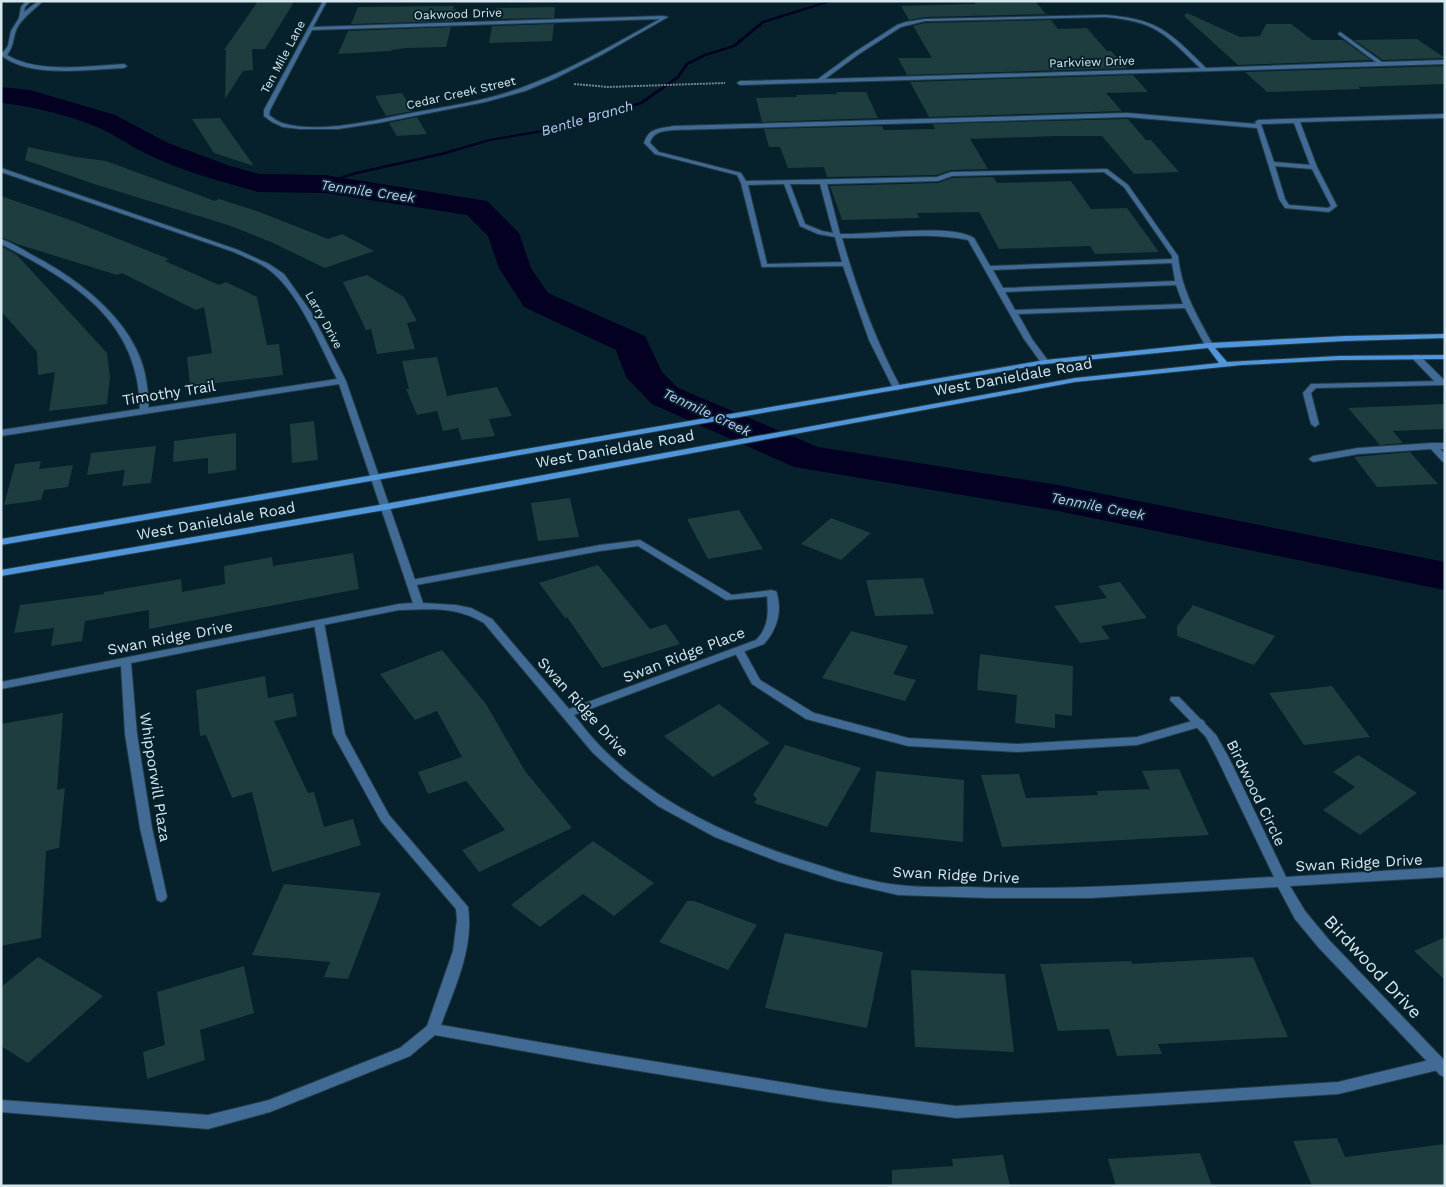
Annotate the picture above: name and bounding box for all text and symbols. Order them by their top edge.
street label: Oakwood Drive [414,5,502,23]
street label: Ten Mile Lane [258,18,308,96]
street label: Parkview Drive [1049,54,1135,70]
street label: Cedar Creek Street [405,74,517,112]
water label: Bentle Branch [539,97,635,139]
water label: Tenmile Creek [320,176,417,206]
street label: Larry Drive [302,289,346,351]
street label: West Danieldale Road [932,354,1094,400]
street label: Timothy Trail [121,377,217,409]
water label: Tenmile Creek [660,385,754,440]
street label: West Danieldale Road [534,426,696,472]
water label: Tenmile Creek [1050,489,1147,523]
street label: West Danieldale Road [135,498,297,544]
street label: Swan Ridge Drive [106,617,234,659]
street label: Swan Ridge Place [620,623,748,687]
street label: Swan Ridge Drive [534,654,632,760]
street label: Whipporwill Plaza [136,711,174,843]
street label: Birdwood Circle [1223,737,1289,849]
street label: Swan Ridge Drive [1295,851,1423,875]
street label: Swan Ridge Drive [892,863,1020,887]
street label: Birdwood Drive [1320,911,1427,1023]

